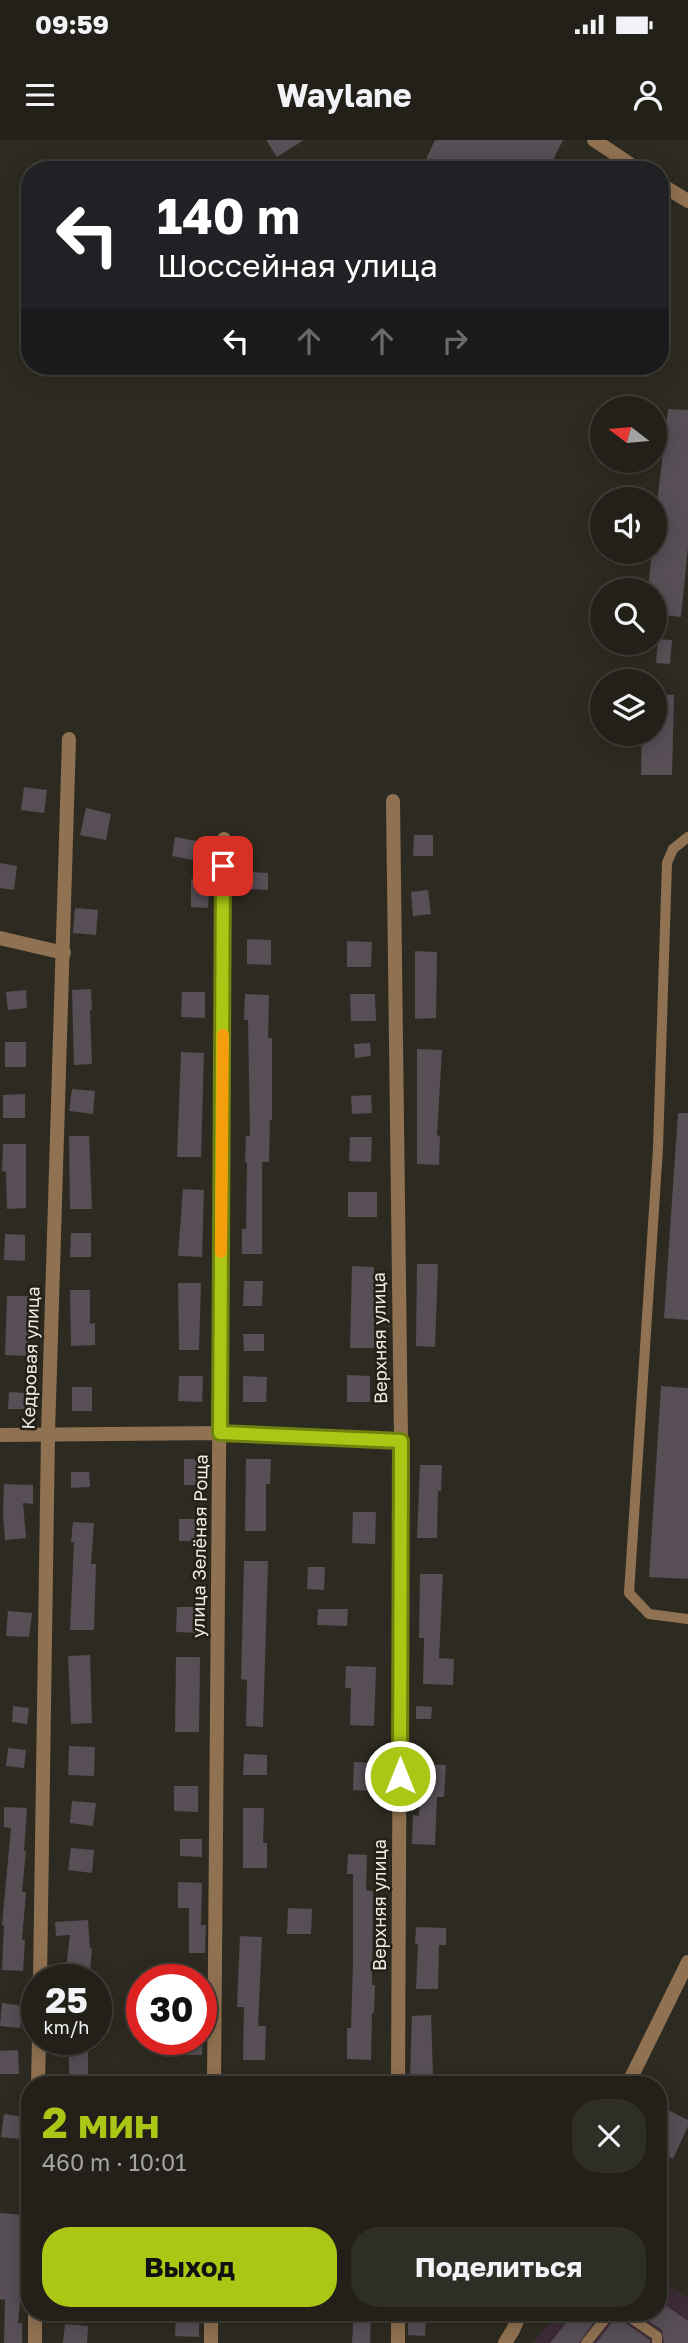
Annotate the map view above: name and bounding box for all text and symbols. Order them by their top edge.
text: 09:59 [35,9,109,40]
icon: menu [21,76,59,114]
text: Waylane [276,76,412,114]
icon: person [629,76,667,114]
text: 140 m [157,186,300,245]
icon: left [42,189,133,280]
text: Шоссейная улица [157,246,438,284]
icon: left [217,322,255,360]
icon: ahead [290,322,328,360]
icon: ahead [363,322,401,360]
icon: right [436,322,474,360]
north arrow [590,396,667,472]
map controls [590,396,667,746]
button: sound [590,487,667,564]
button: search [590,578,667,655]
button: layers [590,669,667,746]
pin [193,836,253,896]
icon: arrive [204,847,242,885]
street label: Верхняя улица [367,1272,391,1404]
street label: Кедровая улица [17,1286,43,1430]
street label: улица Зелёная Роща [186,1454,212,1638]
position arrow [363,1739,437,1813]
street label: Верхняя улица [368,1839,390,1971]
speed limit sign: 30 [126,1964,217,2055]
text: 25 [45,1979,88,2021]
text: km/h [44,2016,89,2038]
text: 2 мин [42,2097,160,2147]
button: close [572,2099,646,2173]
text: 460 m · 10:01 [42,2148,186,2176]
button: Выход [42,2227,337,2307]
button: Поделиться [351,2227,646,2307]

